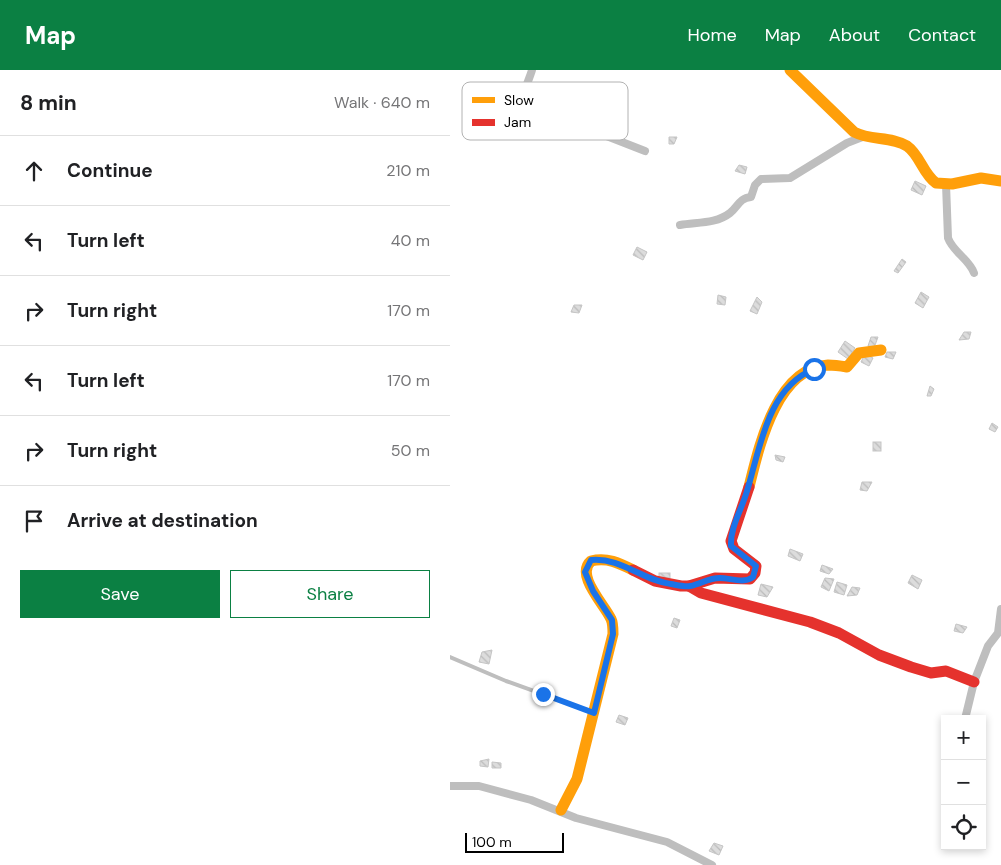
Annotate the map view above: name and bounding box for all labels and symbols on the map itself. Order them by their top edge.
legend [462,82,628,140]
text: Slow [504,91,534,109]
text: Jam [504,113,531,131]
route start [803,358,826,381]
route end [532,683,555,706]
scale bar [465,830,564,853]

